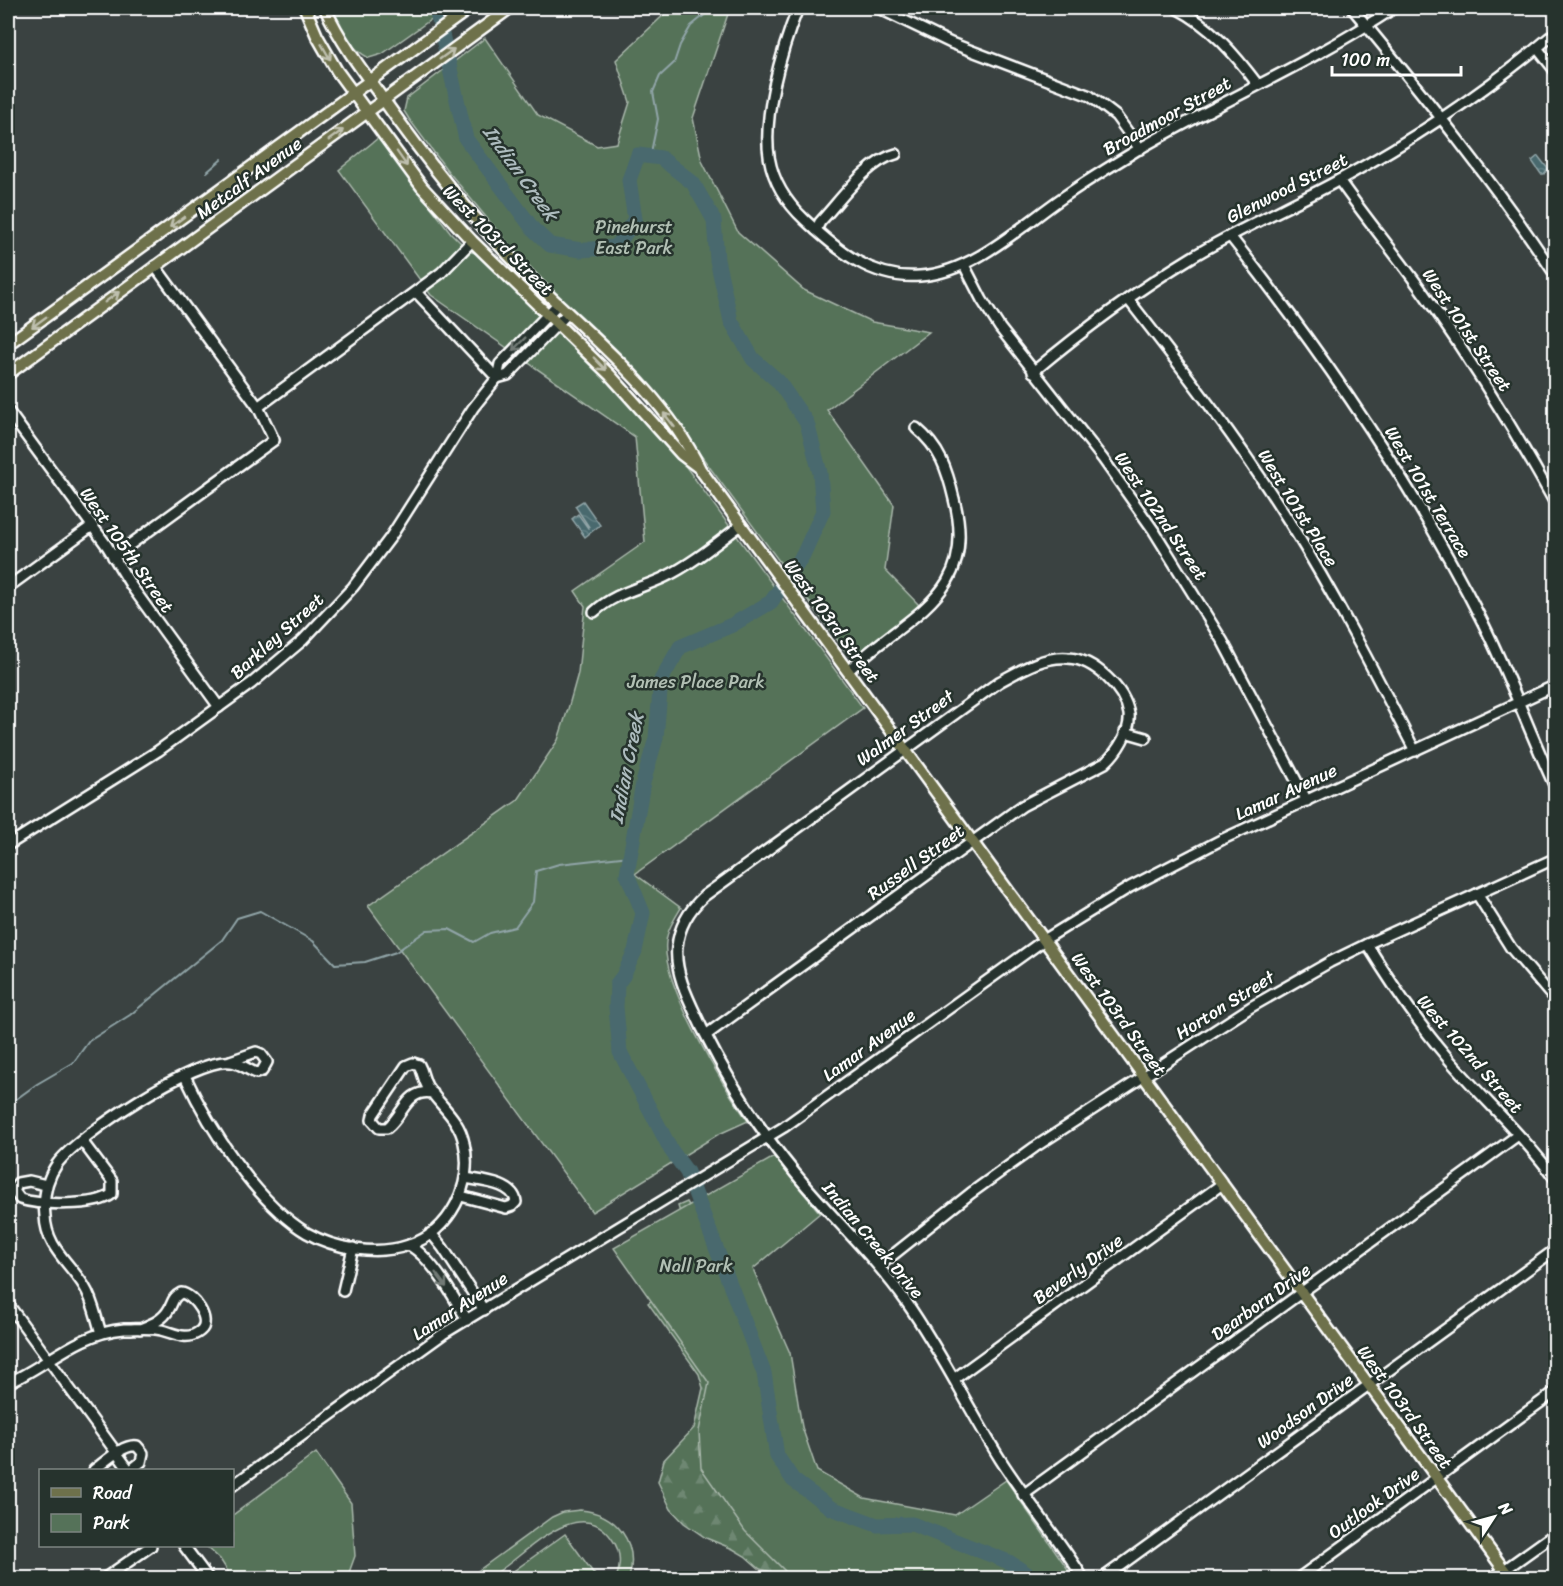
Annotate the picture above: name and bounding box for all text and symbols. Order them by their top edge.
scale bar [1332,39,1461,77]
one-way arrow [320,43,332,60]
text: 100 m [1341,44,1390,76]
one-way arrow [438,48,454,60]
street label: Broadmoor Street [1097,67,1237,165]
water label: Indian Creek [473,117,569,231]
street label: Metcalf Avenue [189,128,309,228]
one-way arrow [328,129,344,141]
street label: Glenwood Street [1221,144,1354,232]
one-way arrow [396,151,408,167]
street label: West 103rd Street [435,177,562,304]
park label: Pinehurst East Park [595,211,673,264]
one-way arrow [169,216,185,228]
street label: West 101st Street [1414,262,1520,399]
one-way arrow [104,291,120,304]
one-way arrow [32,315,48,328]
one-way arrow [512,337,527,352]
one-way arrow [592,357,607,372]
one-way arrow [663,413,675,429]
street label: West 101st Terrace [1376,420,1480,565]
street label: West 101st Place [1249,443,1347,573]
street label: West 102nd Street [1106,445,1216,587]
street label: West 105th Street [71,480,183,620]
street label: West 103rd Street [776,552,888,690]
street label: Barkley Street [222,585,332,687]
park label: James Place Park [626,666,765,698]
street label: Walmer Street [849,681,961,775]
water label: Indian Creek [598,707,655,827]
street label: Lamar Avenue [1230,754,1342,830]
street label: Russell Street [860,815,972,909]
street label: West 103rd Street [1063,945,1175,1083]
street label: Horton Street [1169,961,1282,1048]
street label: West 102nd Street [1409,987,1531,1121]
street label: Lamar Avenue [815,1000,923,1090]
street label: Indian Creek Drive [813,1173,932,1306]
street label: Beverly Drive [1026,1225,1130,1313]
park label: Nall Park [660,1250,733,1282]
street label: Dearborn Drive [1204,1255,1318,1349]
street label: Lamar Avenue [405,1263,515,1349]
one-way arrow [434,1272,447,1288]
street label: West 103rd Street [1349,1338,1461,1476]
street label: Woodson Drive [1249,1365,1361,1457]
street label: Outlook Drive [1321,1459,1427,1547]
legend [39,1469,234,1547]
text: Road [93,1477,133,1509]
north arrow [1464,1487,1524,1547]
text: N [1490,1495,1521,1522]
text: Park [93,1507,130,1539]

